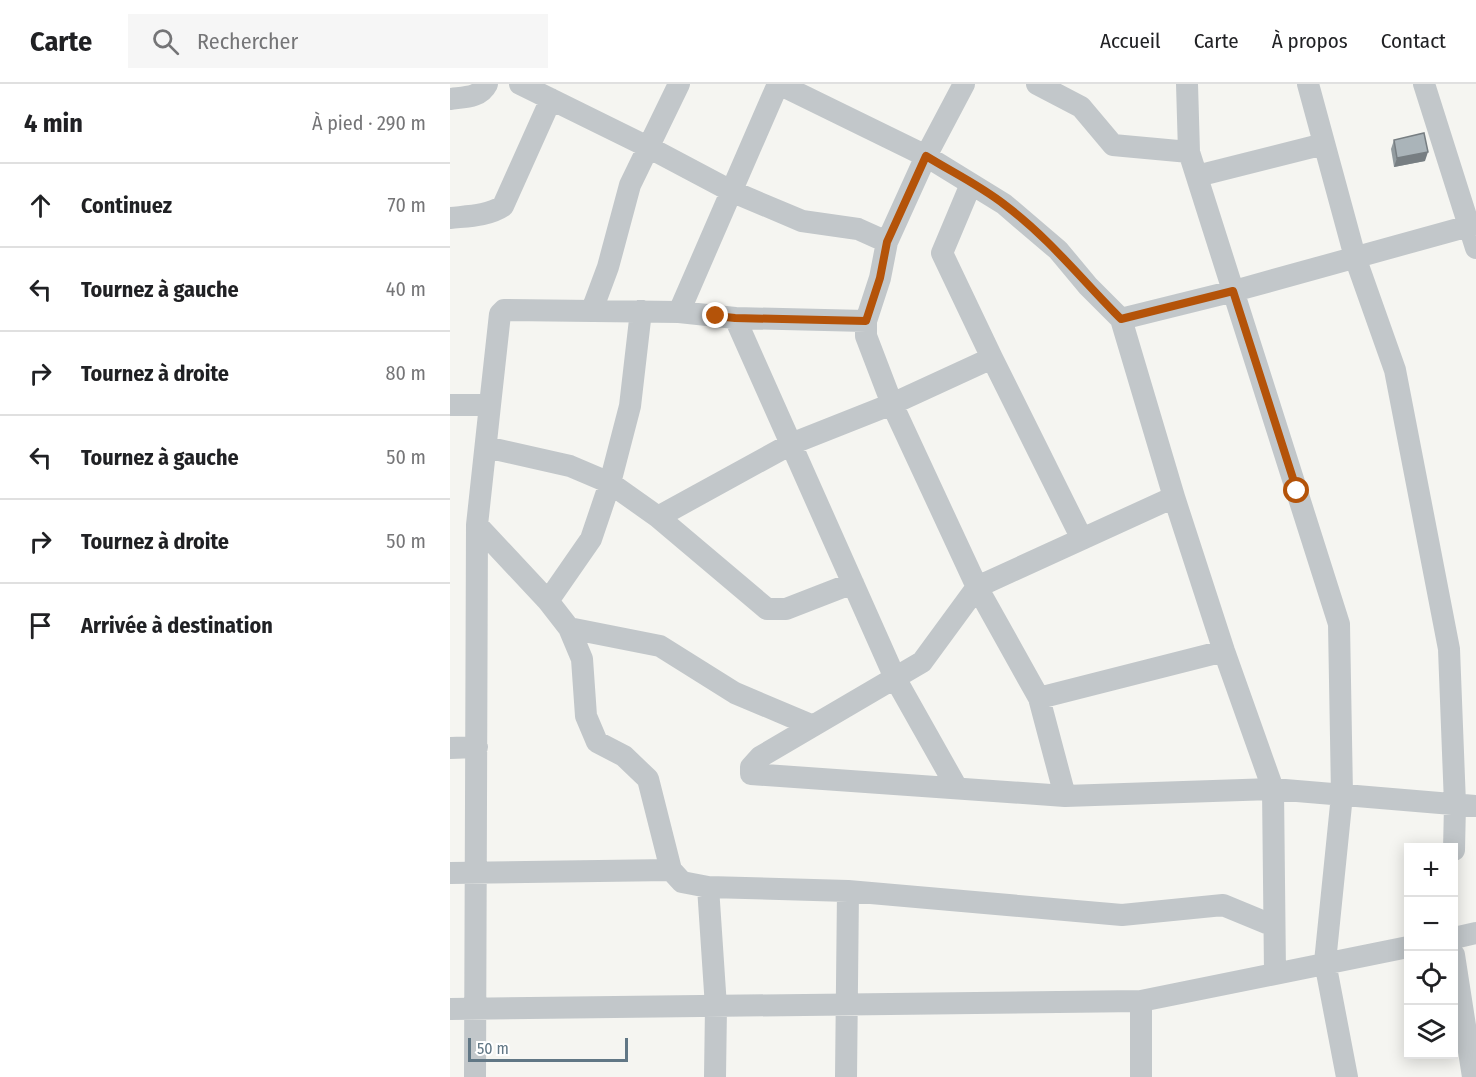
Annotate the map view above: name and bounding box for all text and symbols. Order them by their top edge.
search box [128,14,548,68]
text: Carte [30,25,92,58]
icon: search [149,25,182,58]
text: Rechercher [197,28,298,55]
text: Accueil [1100,28,1161,54]
text: Carte [1194,28,1239,54]
text: À propos [1272,28,1348,54]
text: Contact [1381,28,1446,54]
text: 4 min [24,108,83,139]
text: À pied · 290 m [312,111,426,135]
icon: ahead [24,189,57,222]
text: Continuez [81,192,172,219]
text: 70 m [388,193,426,217]
icon: left [24,273,57,306]
text: Tournez à gauche [81,276,239,303]
text: 40 m [386,277,426,301]
route end [702,302,728,328]
icon: right [24,357,57,390]
text: Tournez à droite [81,360,229,387]
text: 80 m [386,361,426,385]
icon: left [24,441,57,474]
text: Tournez à gauche [81,444,239,471]
text: 50 m [386,445,426,469]
route start [1283,477,1309,503]
icon: right [24,525,57,558]
text: Tournez à droite [81,528,229,555]
text: 50 m [386,529,426,553]
icon: arrive [24,609,57,642]
text: Arrivée à destination [81,612,273,639]
map controls [1404,843,1458,1059]
button: + [1404,843,1458,897]
button: − [1404,897,1458,951]
button: locate [1404,951,1458,1005]
button: layers [1404,1005,1458,1059]
scale bar [468,1035,628,1062]
text: 50 m [477,1039,509,1058]

